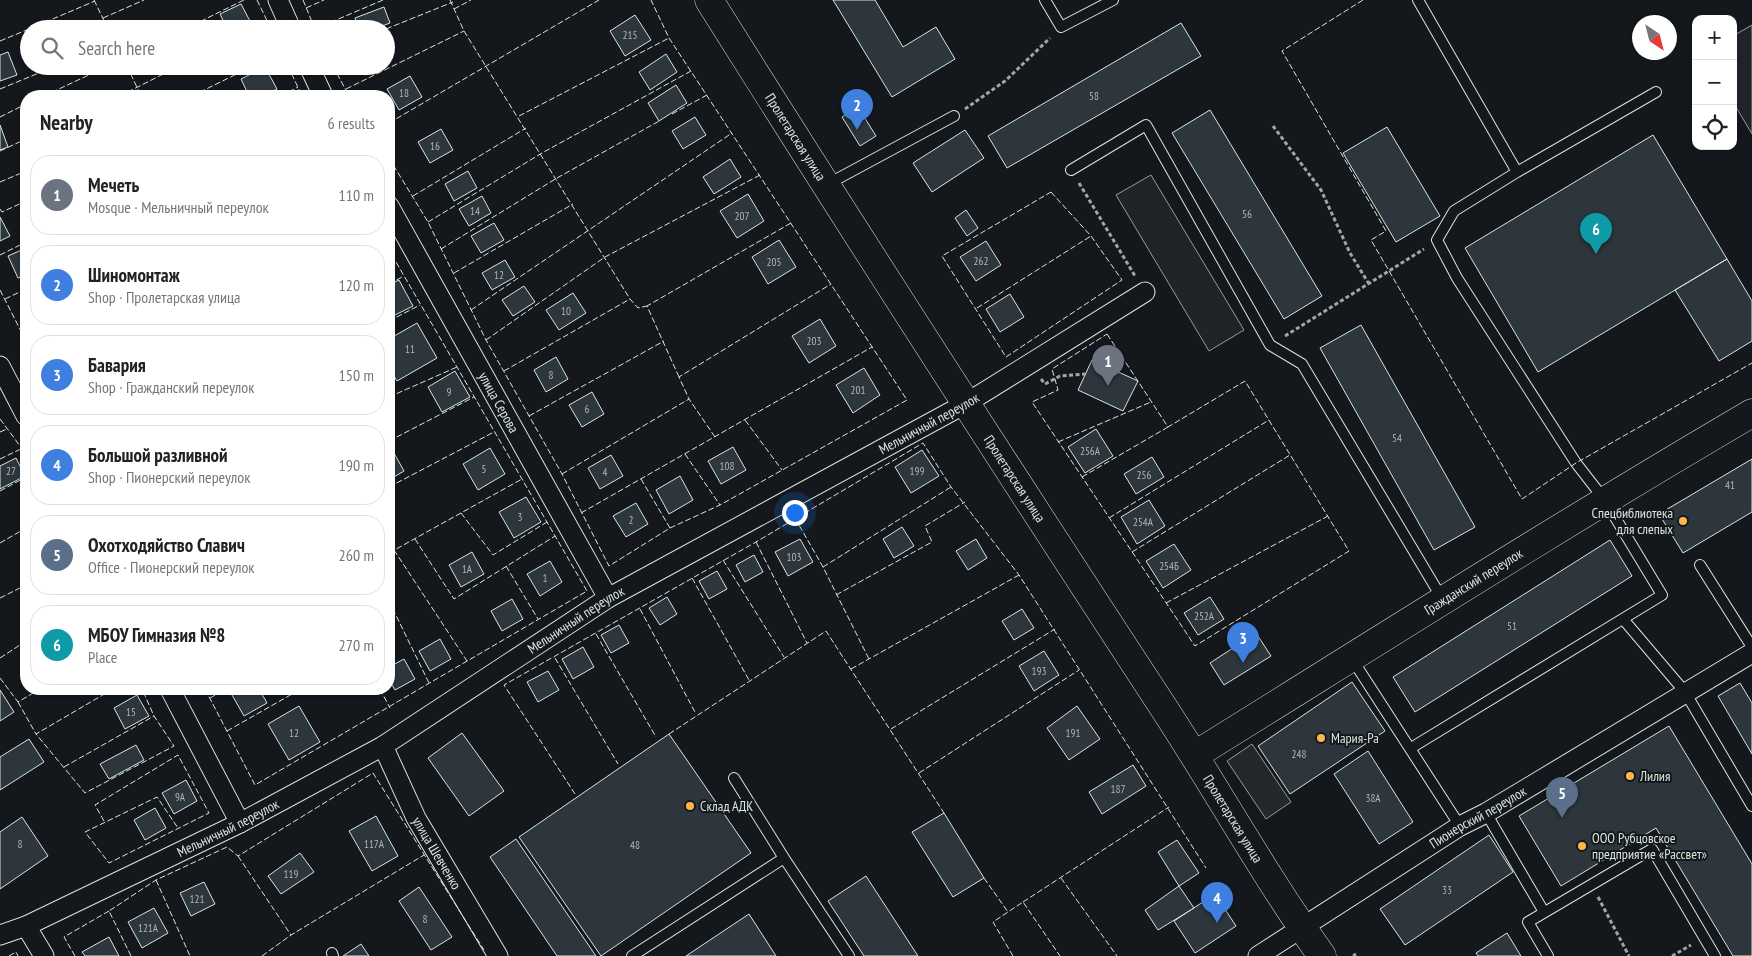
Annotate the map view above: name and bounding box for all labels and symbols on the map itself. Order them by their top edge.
north arrow [1632,15,1677,60]
house number: 215 [623,28,637,42]
house number: 18 [399,86,409,100]
pin: 2 [841,89,873,130]
house number: 58 [1089,89,1099,103]
street label: Пролетарская улица [761,90,830,184]
house number: 16 [430,139,440,153]
house number: 14 [470,204,480,218]
house number: 56 [1242,207,1252,221]
house number: 207 [735,209,749,223]
pin: 6 [1580,213,1612,254]
house number: 262 [974,254,988,268]
house number: 205 [767,255,781,269]
house number: 12 [494,268,504,282]
house number: 10 [561,304,571,318]
house number: 203 [807,334,821,348]
house number: 11 [405,342,415,356]
pin: 1 [1092,345,1124,386]
house number: 8 [549,368,554,382]
street label: улица Серова [475,369,523,436]
house number: 201 [851,383,865,397]
house number: 9 [447,385,452,399]
street label: Мельничный переулок [876,388,983,458]
house number: 6 [585,402,590,416]
house number: 54 [1392,431,1402,445]
street label: Пролетарская улица [980,432,1049,526]
house number: 256А [1080,444,1101,458]
house number: 108 [720,459,734,473]
house number: 5 [482,462,487,476]
house number: 27 [6,464,16,478]
house number: 199 [910,464,924,478]
house number: 4 [603,465,608,479]
house number: 256 [1137,468,1151,482]
house number: 41 [1725,478,1735,492]
your location [782,500,808,526]
place label: Спецбиблиотека для слепых [1592,504,1673,538]
house number: 3 [518,510,523,524]
house number: 2 [629,513,634,527]
house number: 254А [1133,515,1154,529]
marker: Спецбиблиотека для слепых [1677,515,1689,527]
street label: Гражданский переулок [1421,544,1526,619]
house number: 103 [787,550,801,564]
house number: 254Б [1159,559,1179,573]
house number: 1А [462,562,473,576]
house number: 1 [543,571,548,585]
street label: Мельничный переулок [524,582,628,658]
house number: 252А [1194,609,1215,623]
house number: 51 [1507,619,1517,633]
pin: 3 [1227,622,1259,663]
house number: 193 [1032,664,1046,678]
house number: 15 [126,705,136,719]
house number: 12 [289,726,299,740]
house number: 191 [1066,726,1080,740]
place label: Мария-Ра [1331,729,1379,747]
marker: Мария-Ра [1315,732,1327,744]
house number: 248 [1292,747,1306,761]
place label: Лилия [1639,767,1670,785]
marker: Лилия [1624,770,1636,782]
street label: Пролетарская улица [1199,771,1267,866]
pin: 5 [1546,777,1578,818]
house number: 187 [1111,782,1125,796]
street label: Пионерский переулок [1426,782,1530,852]
house number: 9А [175,790,186,804]
house number: 38А [1365,791,1381,805]
street label: Мельничный переулок [174,794,283,861]
place label: Склад АДК [700,797,753,815]
marker: Склад АДК [684,800,696,812]
street label: улица Шевченко [408,813,465,893]
place label: ООО Рубцовское предприятие «Рассвет» [1592,829,1707,863]
house number: 8 [18,837,23,851]
house number: 117А [364,837,385,851]
house number: 48 [630,838,640,852]
marker: ООО Рубцовское предприятие «Рассвет» [1576,840,1588,852]
house number: 119 [284,867,298,881]
pin: 4 [1201,882,1233,923]
house number: 33 [1442,883,1452,897]
house number: 121 [190,892,204,906]
house number: 8 [423,912,428,926]
house number: 121А [138,921,159,935]

